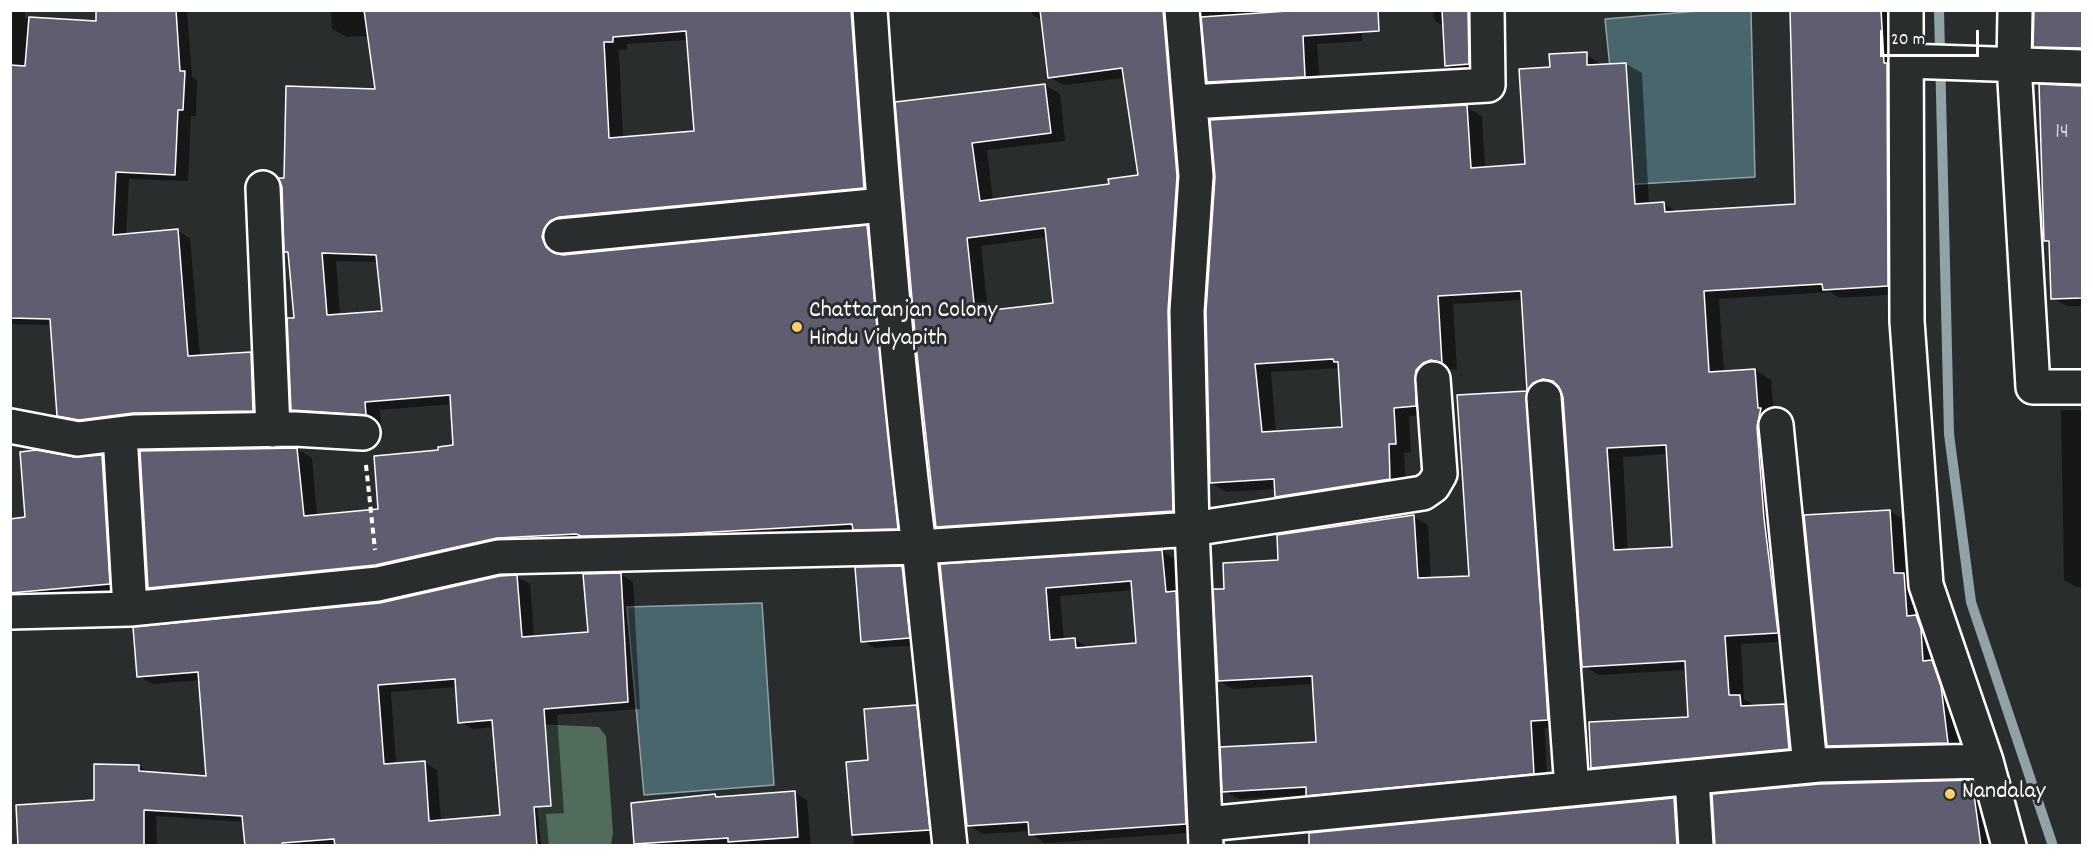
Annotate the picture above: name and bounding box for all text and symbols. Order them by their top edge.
scale bar [1883,18,1982,56]
text: 20 m [1891,28,1925,53]
house number: 14 [2055,121,2069,147]
place label: Chattaranjan Colony Hindu Vidyapith [809,299,997,355]
marker: Chattaranjan Colony Hindu Vidyapith [790,320,804,334]
place label: Nandalay [1962,780,2045,808]
marker: Nandalay [1943,787,1957,801]

